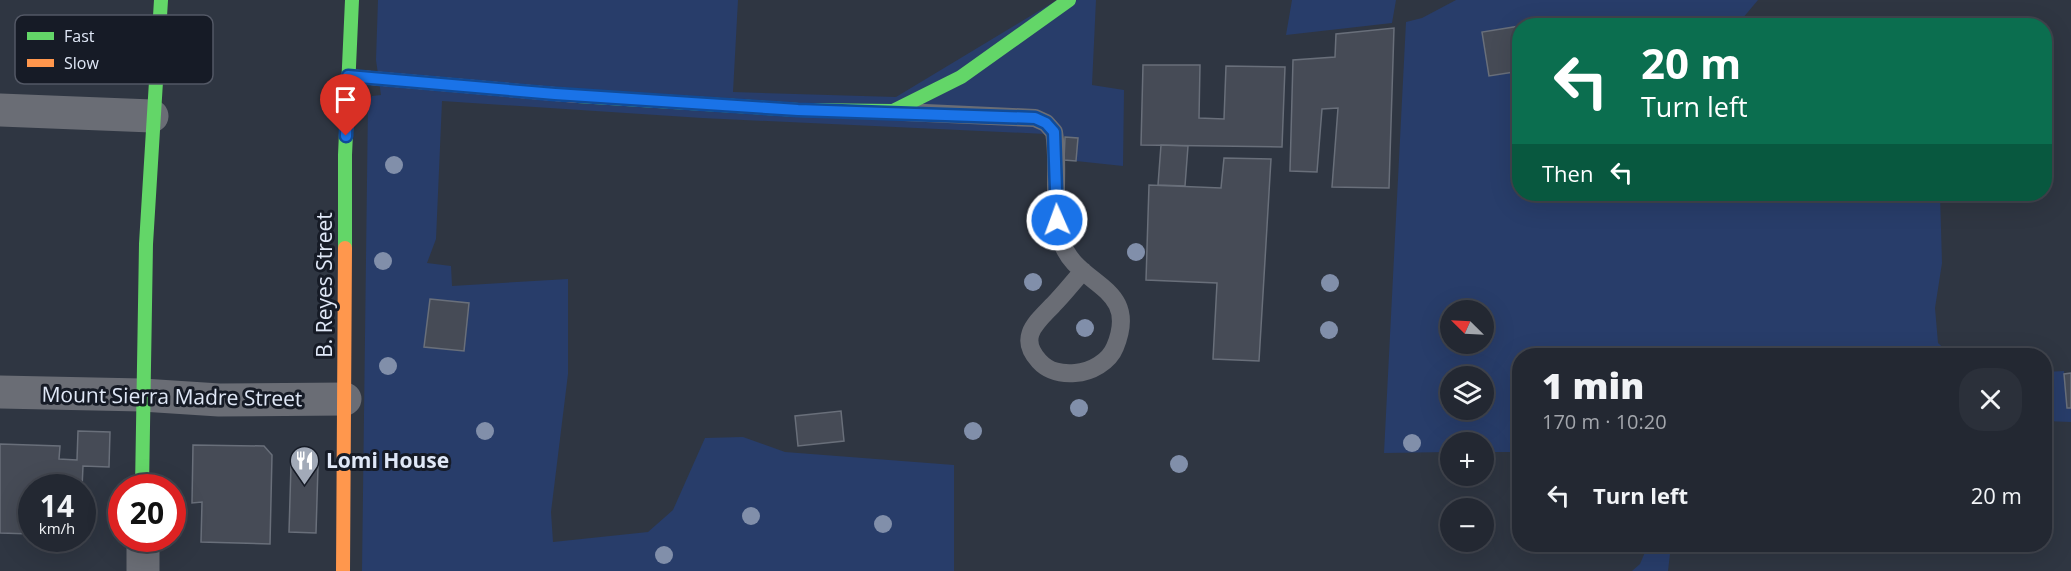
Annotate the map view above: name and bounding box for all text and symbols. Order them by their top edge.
legend [15,15,213,84]
text: Fast [64,25,95,47]
text: 20 m [1641,34,1741,91]
icon: left [1542,42,1620,120]
text: Slow [64,52,99,74]
pin [320,74,371,136]
icon: arrive [329,83,362,116]
text: Turn left [1641,88,1748,125]
icon: left [1605,156,1638,189]
text: Then [1542,158,1593,188]
position arrow [1025,188,1089,252]
street label: B. Reyes Street [310,212,338,358]
north arrow [1440,300,1494,354]
map controls [1440,300,1494,552]
text: 1 min [1542,361,1644,410]
button: layers [1440,366,1494,420]
button: close [1959,368,2022,431]
street label: Mount Sierra Madre Street [41,380,303,412]
text: 170 m · 10:20 [1542,408,1667,435]
button: + [1440,432,1494,486]
restaurant icon: Lomi House [289,444,321,486]
place label: Lomi House [326,446,449,474]
speed limit sign: 20 [108,474,186,552]
icon: left [1542,479,1575,512]
text: Turn left [1593,480,1688,510]
text: 20 m [1971,480,2022,510]
text: 14 [40,485,74,526]
button: − [1440,498,1494,552]
text: km/h [39,518,75,538]

